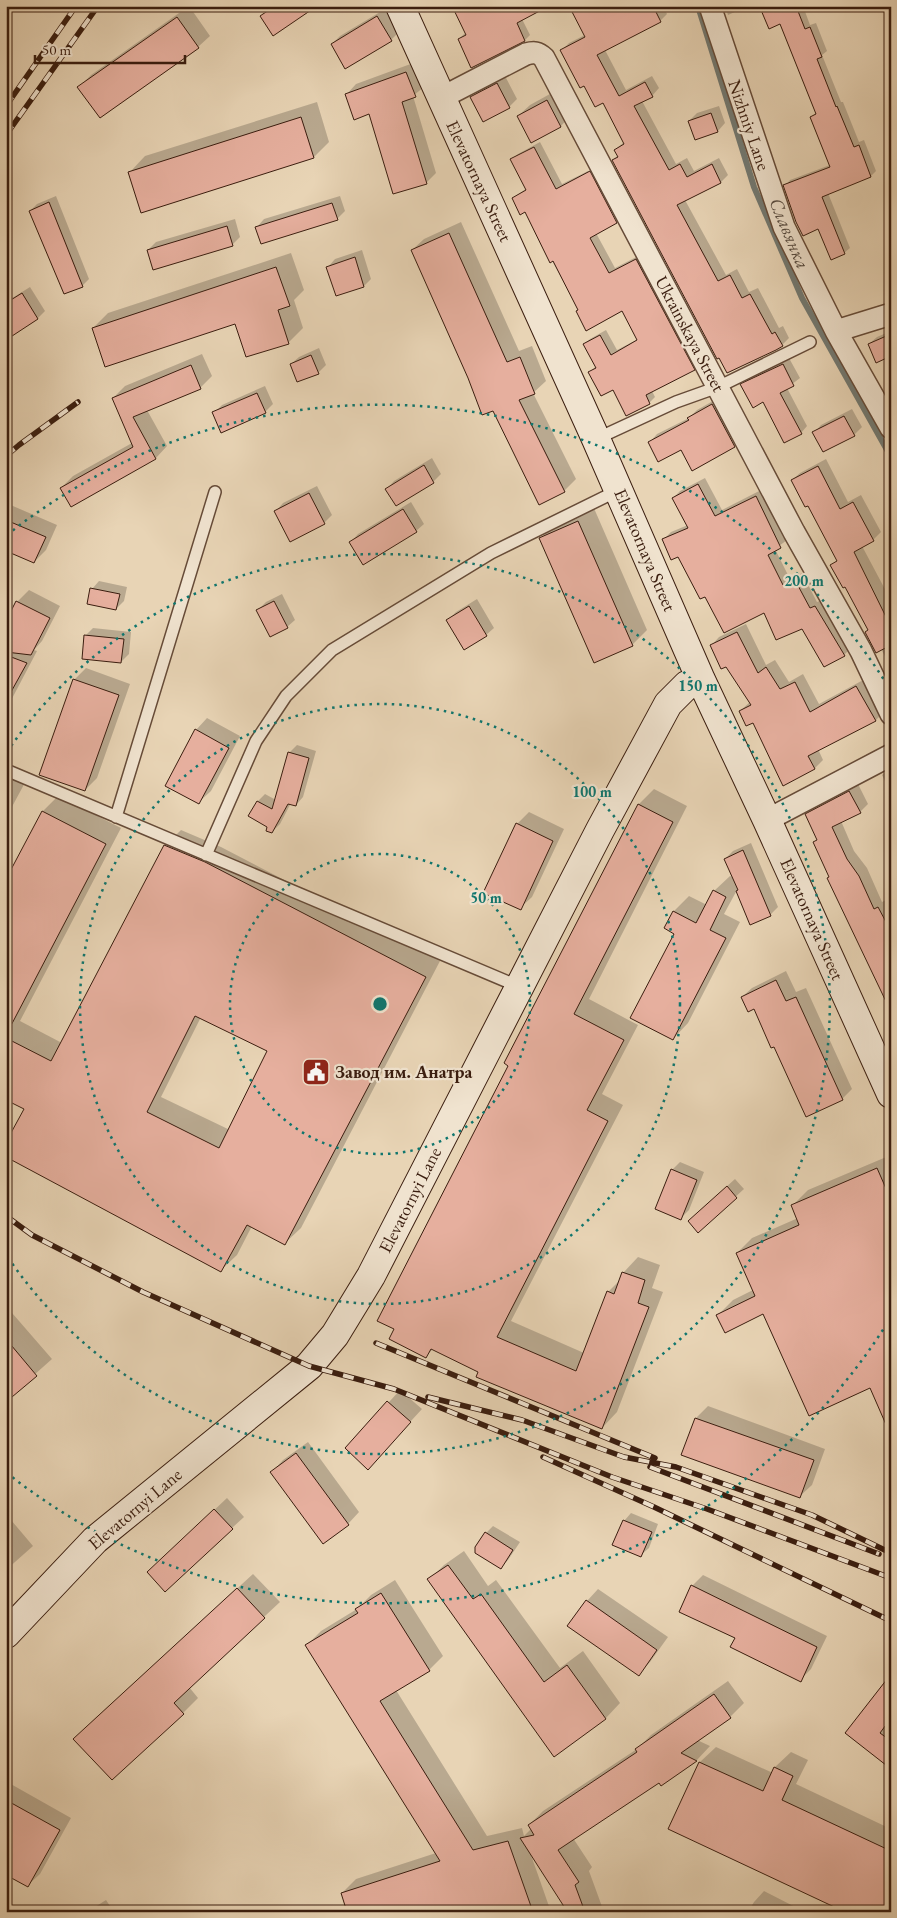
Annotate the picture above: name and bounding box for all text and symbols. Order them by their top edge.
scale bar [35,32,185,64]
text: 50 m [42,40,71,59]
street label: Nizhniy Lane [723,76,776,173]
street label: Elevatornaya Street [441,116,518,245]
water label: Славянка [763,194,816,273]
street label: Ukrainskaya Street [650,272,731,396]
street label: Elevatornaya Street [609,485,682,615]
text: 200 m [784,571,824,590]
text: 150 m [678,676,718,695]
text: 100 m [572,782,612,801]
street label: Elevatornaya Street [775,854,850,984]
text: 50 m [470,888,502,907]
centre of rings [371,995,389,1013]
public building icon: Завод им. Анатра [301,1057,331,1087]
place label: Завод им. Анатра [335,1060,472,1083]
street label: Elevatornyi Lane [373,1143,446,1257]
street label: Elevatornyi Lane [83,1463,186,1555]

